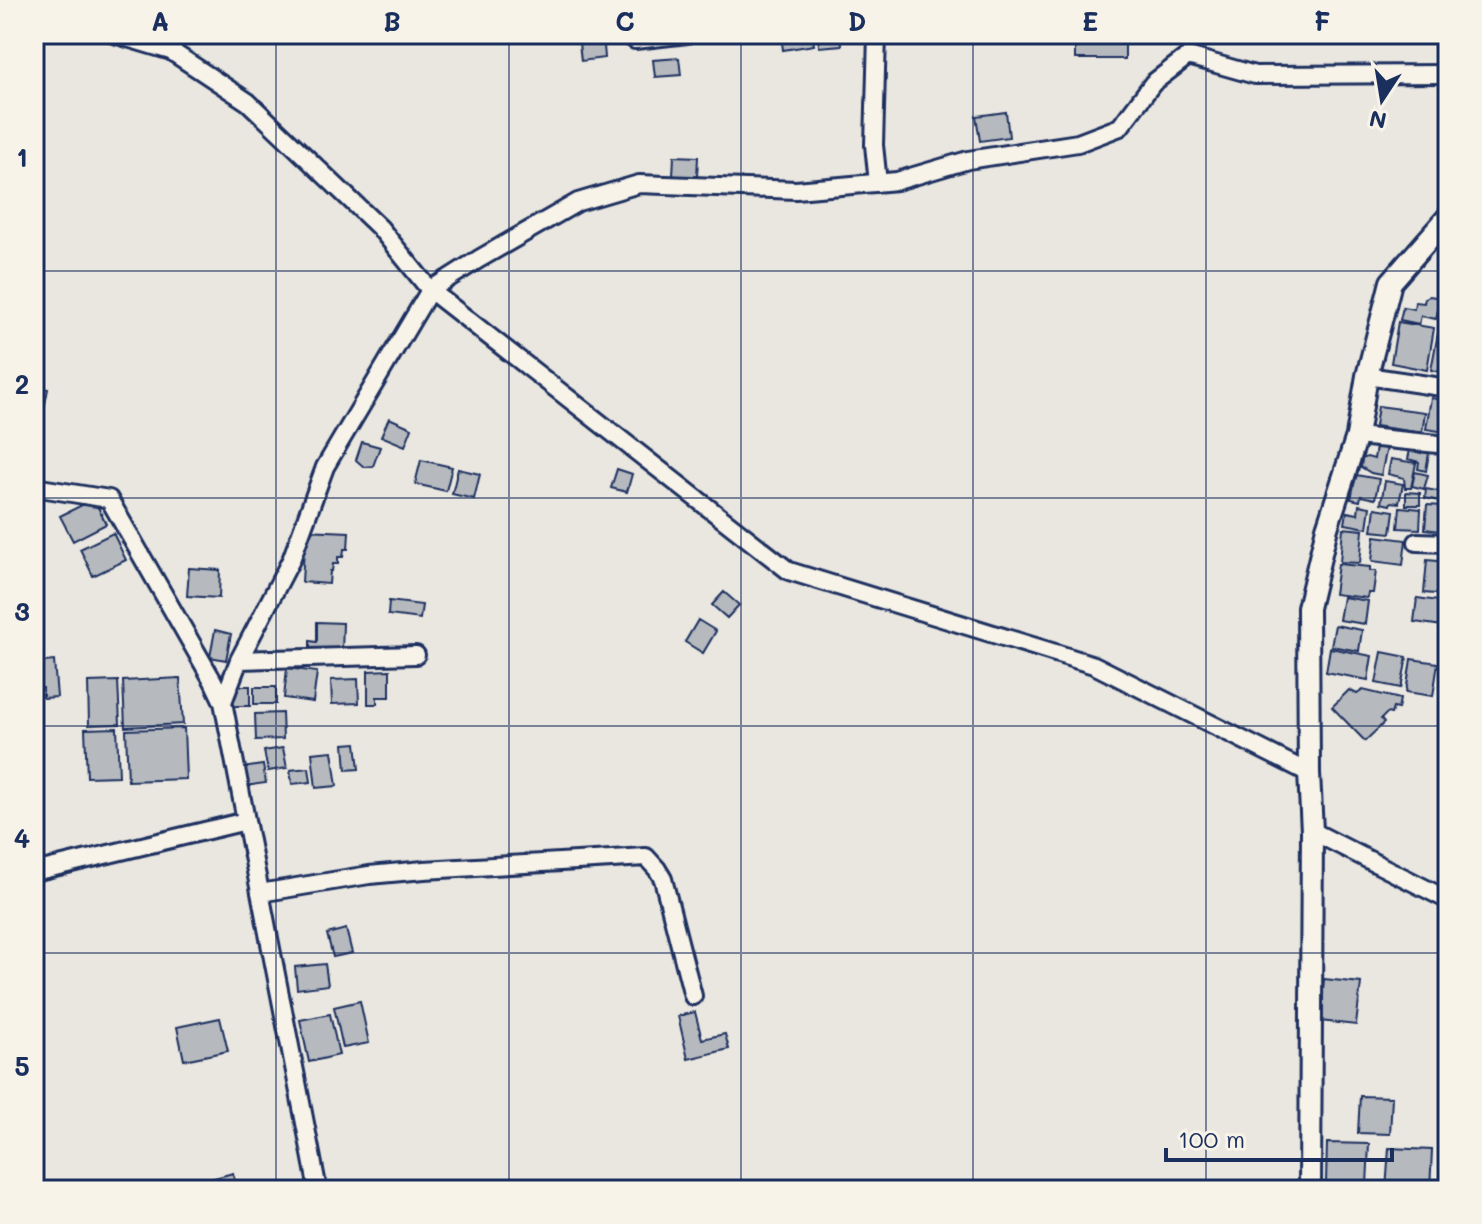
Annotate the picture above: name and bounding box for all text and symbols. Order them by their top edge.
text: A [151,4,169,38]
text: B [383,4,401,38]
text: C [615,4,635,38]
text: D [848,4,866,38]
text: E [1082,4,1098,38]
text: F [1314,4,1330,38]
north arrow [1342,60,1422,140]
text: N [1367,104,1389,136]
text: 1 [16,140,28,174]
text: 2 [15,367,29,401]
text: 3 [14,594,30,628]
text: 4 [14,821,30,855]
text: 5 [14,1049,30,1083]
scale bar [1166,1112,1392,1162]
text: 100 m [1178,1123,1245,1154]

